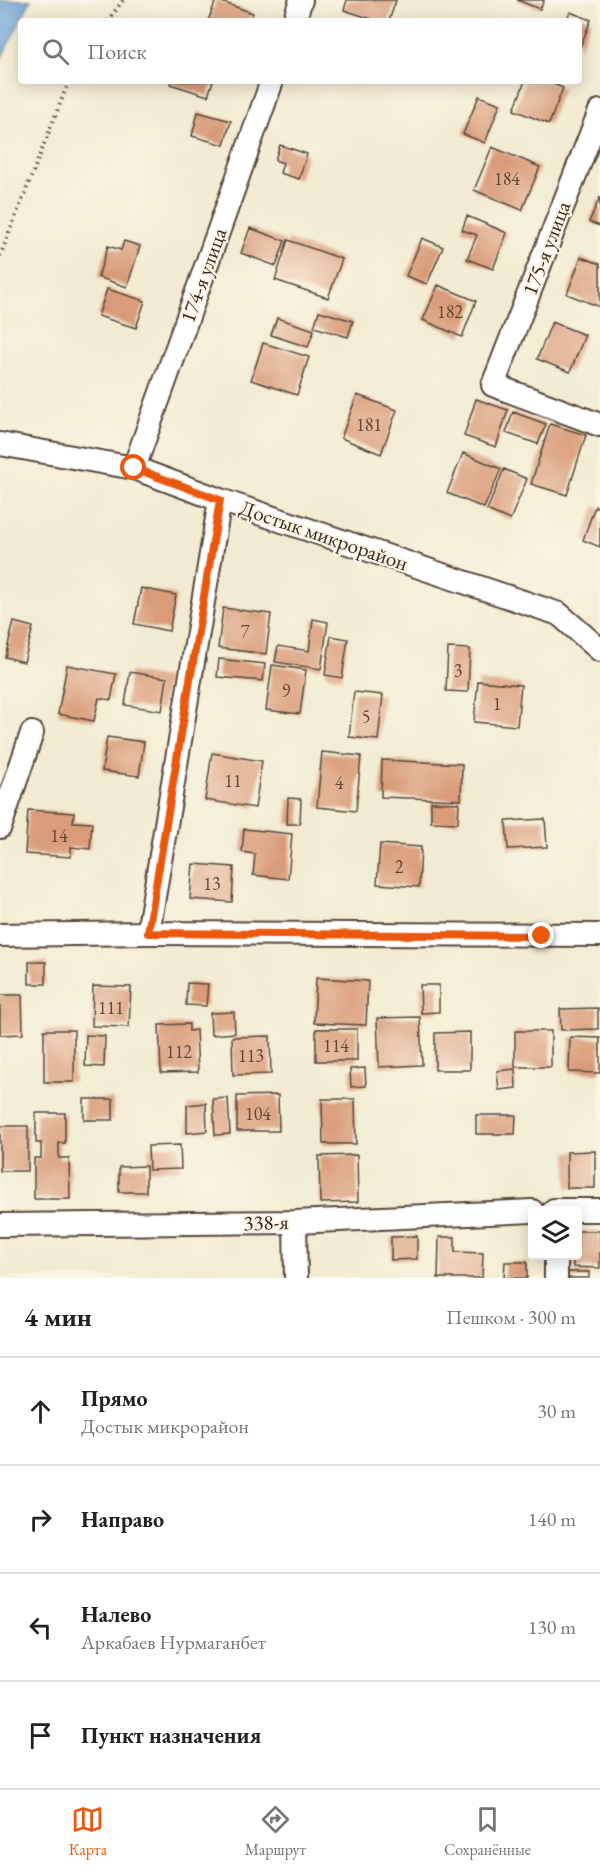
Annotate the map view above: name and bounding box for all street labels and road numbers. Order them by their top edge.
street label: 175-я улица [516,197,576,299]
street label: 174-я улица [173,223,233,326]
street label: Достык микрорайон [236,494,412,576]
street label: 338-я [243,1208,289,1236]

